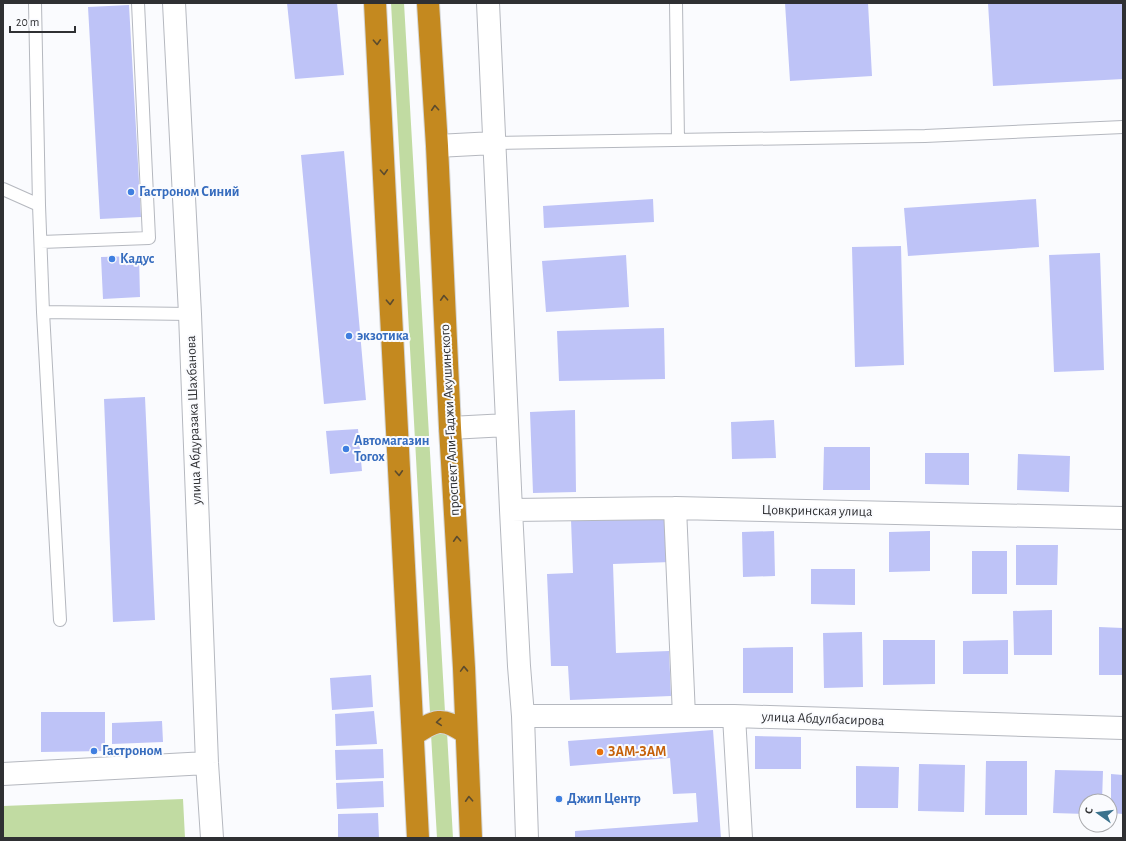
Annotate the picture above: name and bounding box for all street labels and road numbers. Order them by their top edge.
street label: проспект Али-Гаджи Акушинского [438,324,462,516]
street label: улица Абдуразака Шахбанова [184,335,204,506]
street label: Цовкринская улица [761,503,873,519]
street label: улица Абдулбасирова [760,710,885,728]

